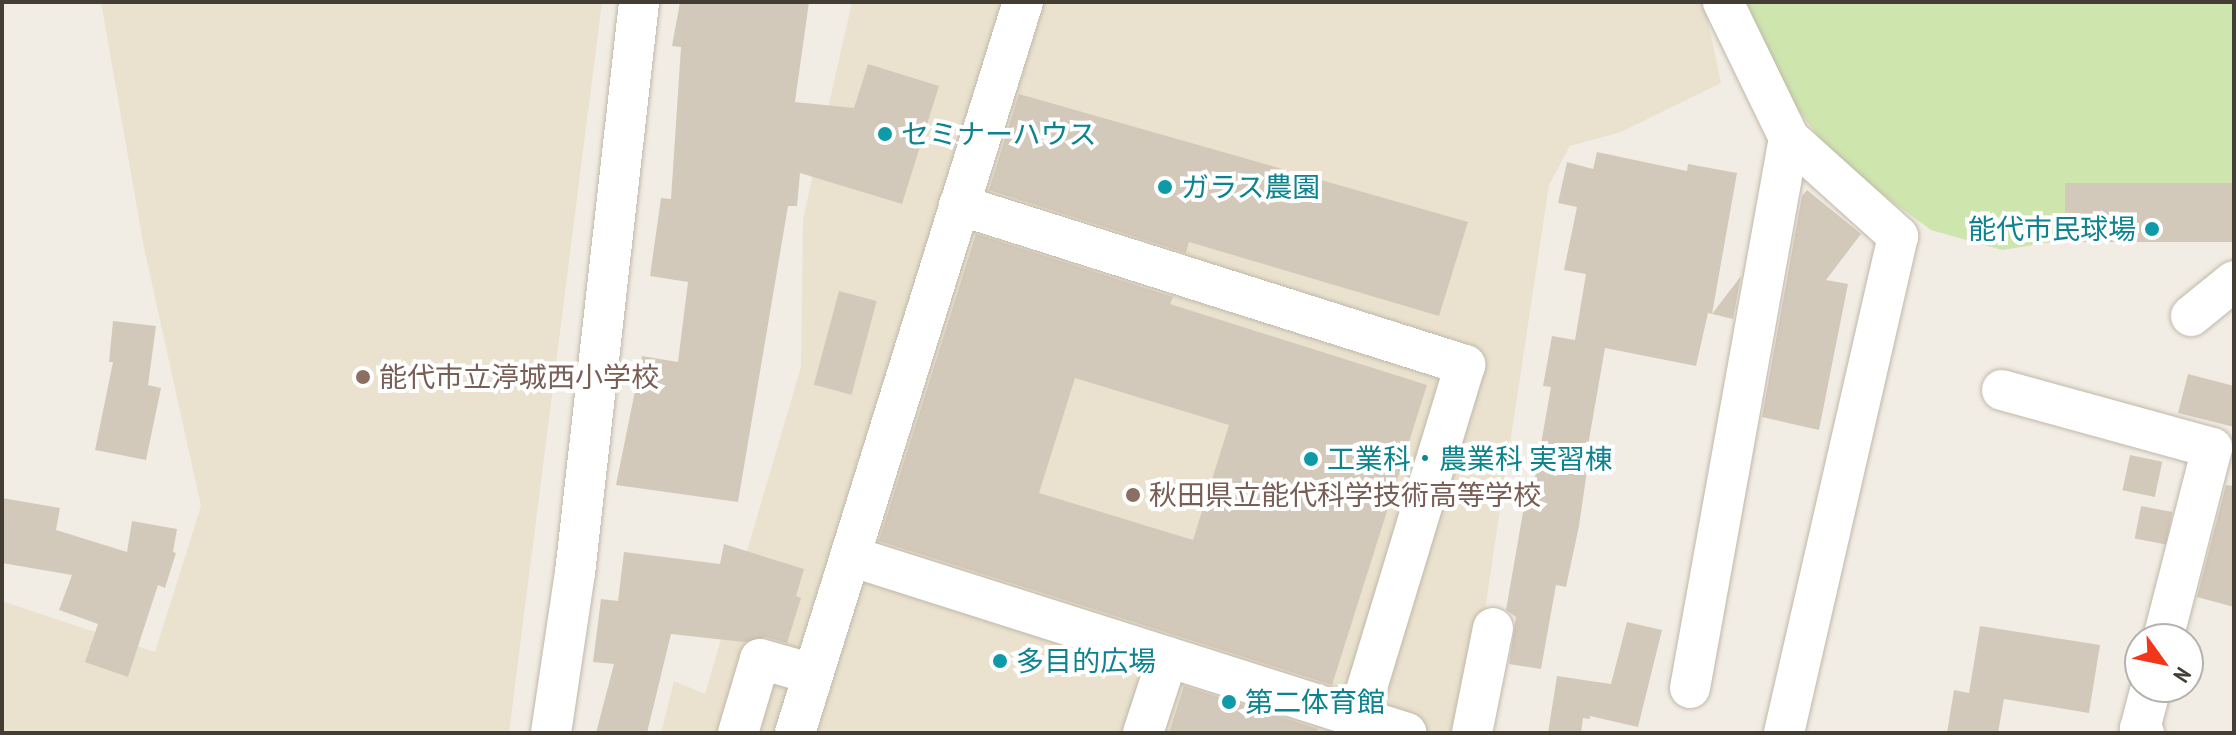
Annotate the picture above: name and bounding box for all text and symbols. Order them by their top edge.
place label: セミナーハウス [901,117,1097,151]
marker: セミナーハウス [876,125,894,143]
place label: ガラス農園 [1181,170,1321,204]
marker: ガラス農園 [1156,178,1174,196]
place label: 能代市民球場 [1968,212,2136,246]
marker: 能代市民球場 [2143,220,2161,238]
place label: 能代市立渟城西小学校 [379,360,659,394]
marker: 能代市立渟城西小学校 [354,368,372,386]
place label: 工業科・農業科 実習棟 [1327,442,1613,476]
marker: 工業科・農業科 実習棟 [1302,450,1320,468]
place label: 秋田県立能代科学技術高等学校 [1149,478,1541,512]
marker: 秋田県立能代科学技術高等学校 [1124,486,1142,504]
north arrow [2124,623,2204,703]
place label: 多目的広場 [1016,644,1156,678]
marker: 多目的広場 [991,652,1009,670]
text: N [2167,662,2197,688]
place label: 第二体育館 [1245,685,1385,719]
marker: 第二体育館 [1220,693,1238,711]

